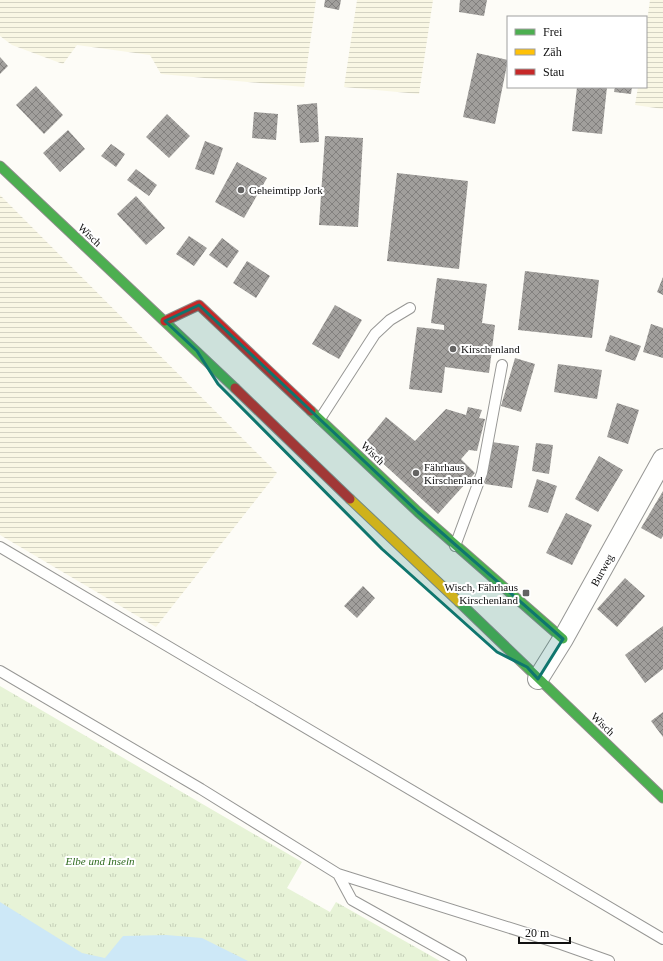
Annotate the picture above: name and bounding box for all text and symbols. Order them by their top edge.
legend [507,16,647,88]
text: Frei [543,25,563,39]
text: Zäh [543,45,562,59]
text: Stau [543,65,564,79]
place label: Geheimtipp Jork [249,184,323,196]
marker: Geheimtipp Jork [236,185,246,195]
street label: Wisch [76,221,105,249]
place label: Kirschenland [461,343,520,355]
marker: Kirschenland [448,344,458,354]
street label: Wisch [359,439,387,467]
place label: Fährhaus Kirschenland [424,461,483,486]
marker: Fährhaus Kirschenland [411,468,421,478]
street label: Burweg [588,551,616,588]
place label: Wisch, Fährhaus Kirschenland [445,581,518,606]
marker: Wisch, Fährhaus Kirschenland [521,588,531,598]
street label: Wisch [589,710,617,738]
park label: Elbe und Inseln [64,855,135,867]
scale bar [519,919,570,945]
text: 20 m [525,926,550,940]

